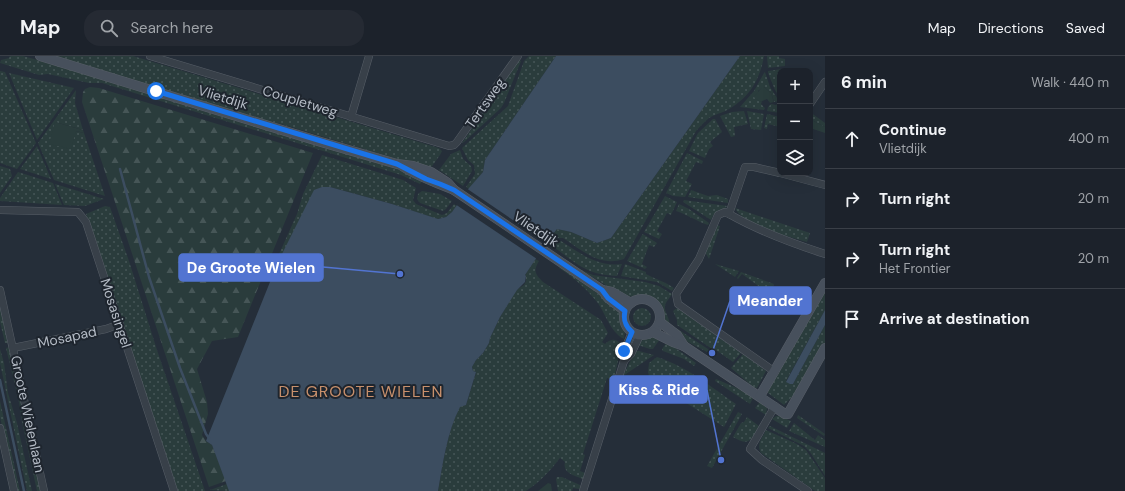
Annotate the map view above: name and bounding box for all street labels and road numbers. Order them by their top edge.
street label: Tertsweg [461,74,509,132]
street label: Vlietdijk [196,81,250,113]
street label: Coupletweg [260,81,340,121]
street label: Vlietdijk [510,207,562,251]
street label: Mosasingel [96,276,136,350]
street label: Mosapad [36,322,98,352]
street label: Groote Wielenlaan [7,354,49,474]

